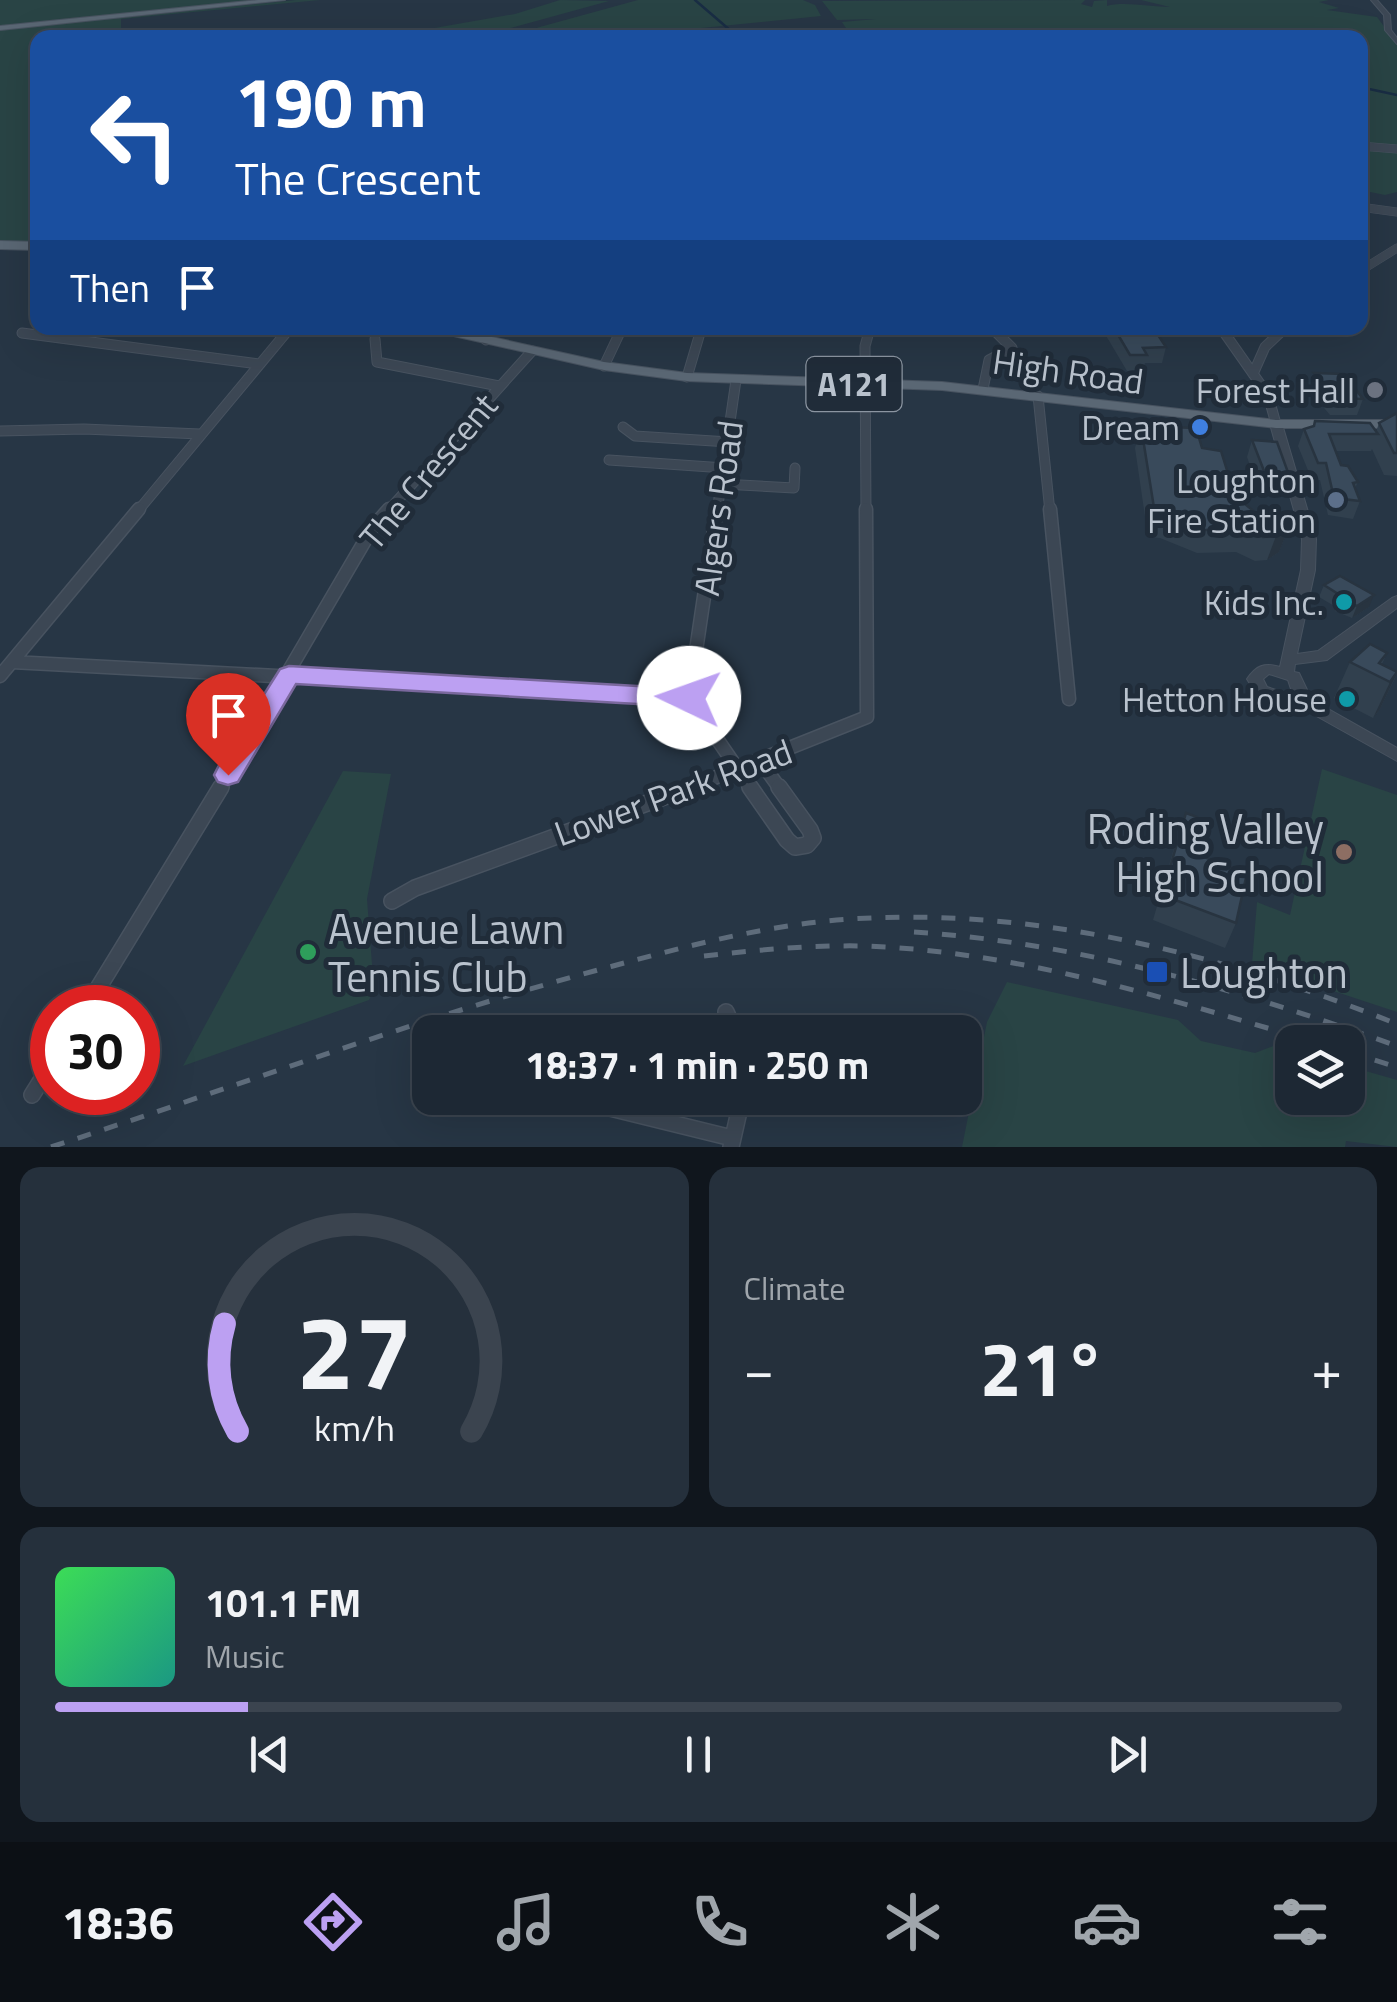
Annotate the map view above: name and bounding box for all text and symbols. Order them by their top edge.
text: 190 m [235,48,427,154]
icon: left [70,70,200,200]
text: The Crescent [235,144,480,212]
text: Then [70,259,150,317]
icon: arrive [170,260,225,315]
street label: High Road [989,334,1147,408]
road number: A121 [806,357,902,411]
place label: Forest Hall [1196,363,1355,417]
marker: Forest Hall [1364,379,1386,401]
street label: The Crescent [346,381,510,561]
place label: Dream [1081,400,1180,454]
marker: Dream [1189,416,1211,438]
street label: Algers Road [679,417,757,599]
place label: Loughton Fire Station [1147,453,1316,547]
marker: Loughton Fire Station [1325,489,1347,511]
place label: Kids Inc. [1204,575,1324,629]
marker: Kids Inc. [1333,591,1355,613]
position arrow [637,646,741,750]
place label: Hetton House [1122,672,1327,726]
pin [186,673,271,776]
icon: arrive [201,688,256,743]
marker: Hetton House [1336,688,1358,710]
street label: Lower Park Road [547,724,799,860]
place label: Roding Valley High School [1087,796,1324,908]
marker: Roding Valley High School [1333,841,1355,863]
place label: Avenue Lawn Tennis Club [328,896,564,1008]
place label: Loughton [1180,940,1348,1004]
marker: Avenue Lawn Tennis Club [297,941,319,963]
marker: Loughton [1144,959,1170,985]
speed limit sign: 30 [30,985,160,1115]
map controls [1275,1025,1365,1115]
button: layers [1275,1025,1365,1115]
text: 18:37 · 1 min · 250 m [525,1036,869,1094]
text: Climate [744,1264,845,1312]
text: 27 [296,1271,412,1429]
text: 21° [980,1311,1106,1425]
text: − [744,1327,774,1410]
text: + [1311,1327,1342,1410]
text: km/h [314,1400,395,1455]
text: 101.1 FM [205,1574,361,1632]
text: Music [205,1632,285,1680]
icon: previous [242,1727,297,1782]
icon: pause [671,1727,726,1782]
icon: next [1100,1727,1155,1782]
icon: directions [298,1887,368,1957]
icon: music [491,1887,561,1957]
icon: phone [685,1887,755,1957]
icon: climate [878,1887,948,1957]
icon: car [1072,1887,1142,1957]
icon: filters [1265,1887,1335,1957]
text: 18:36 [62,1888,174,1956]

